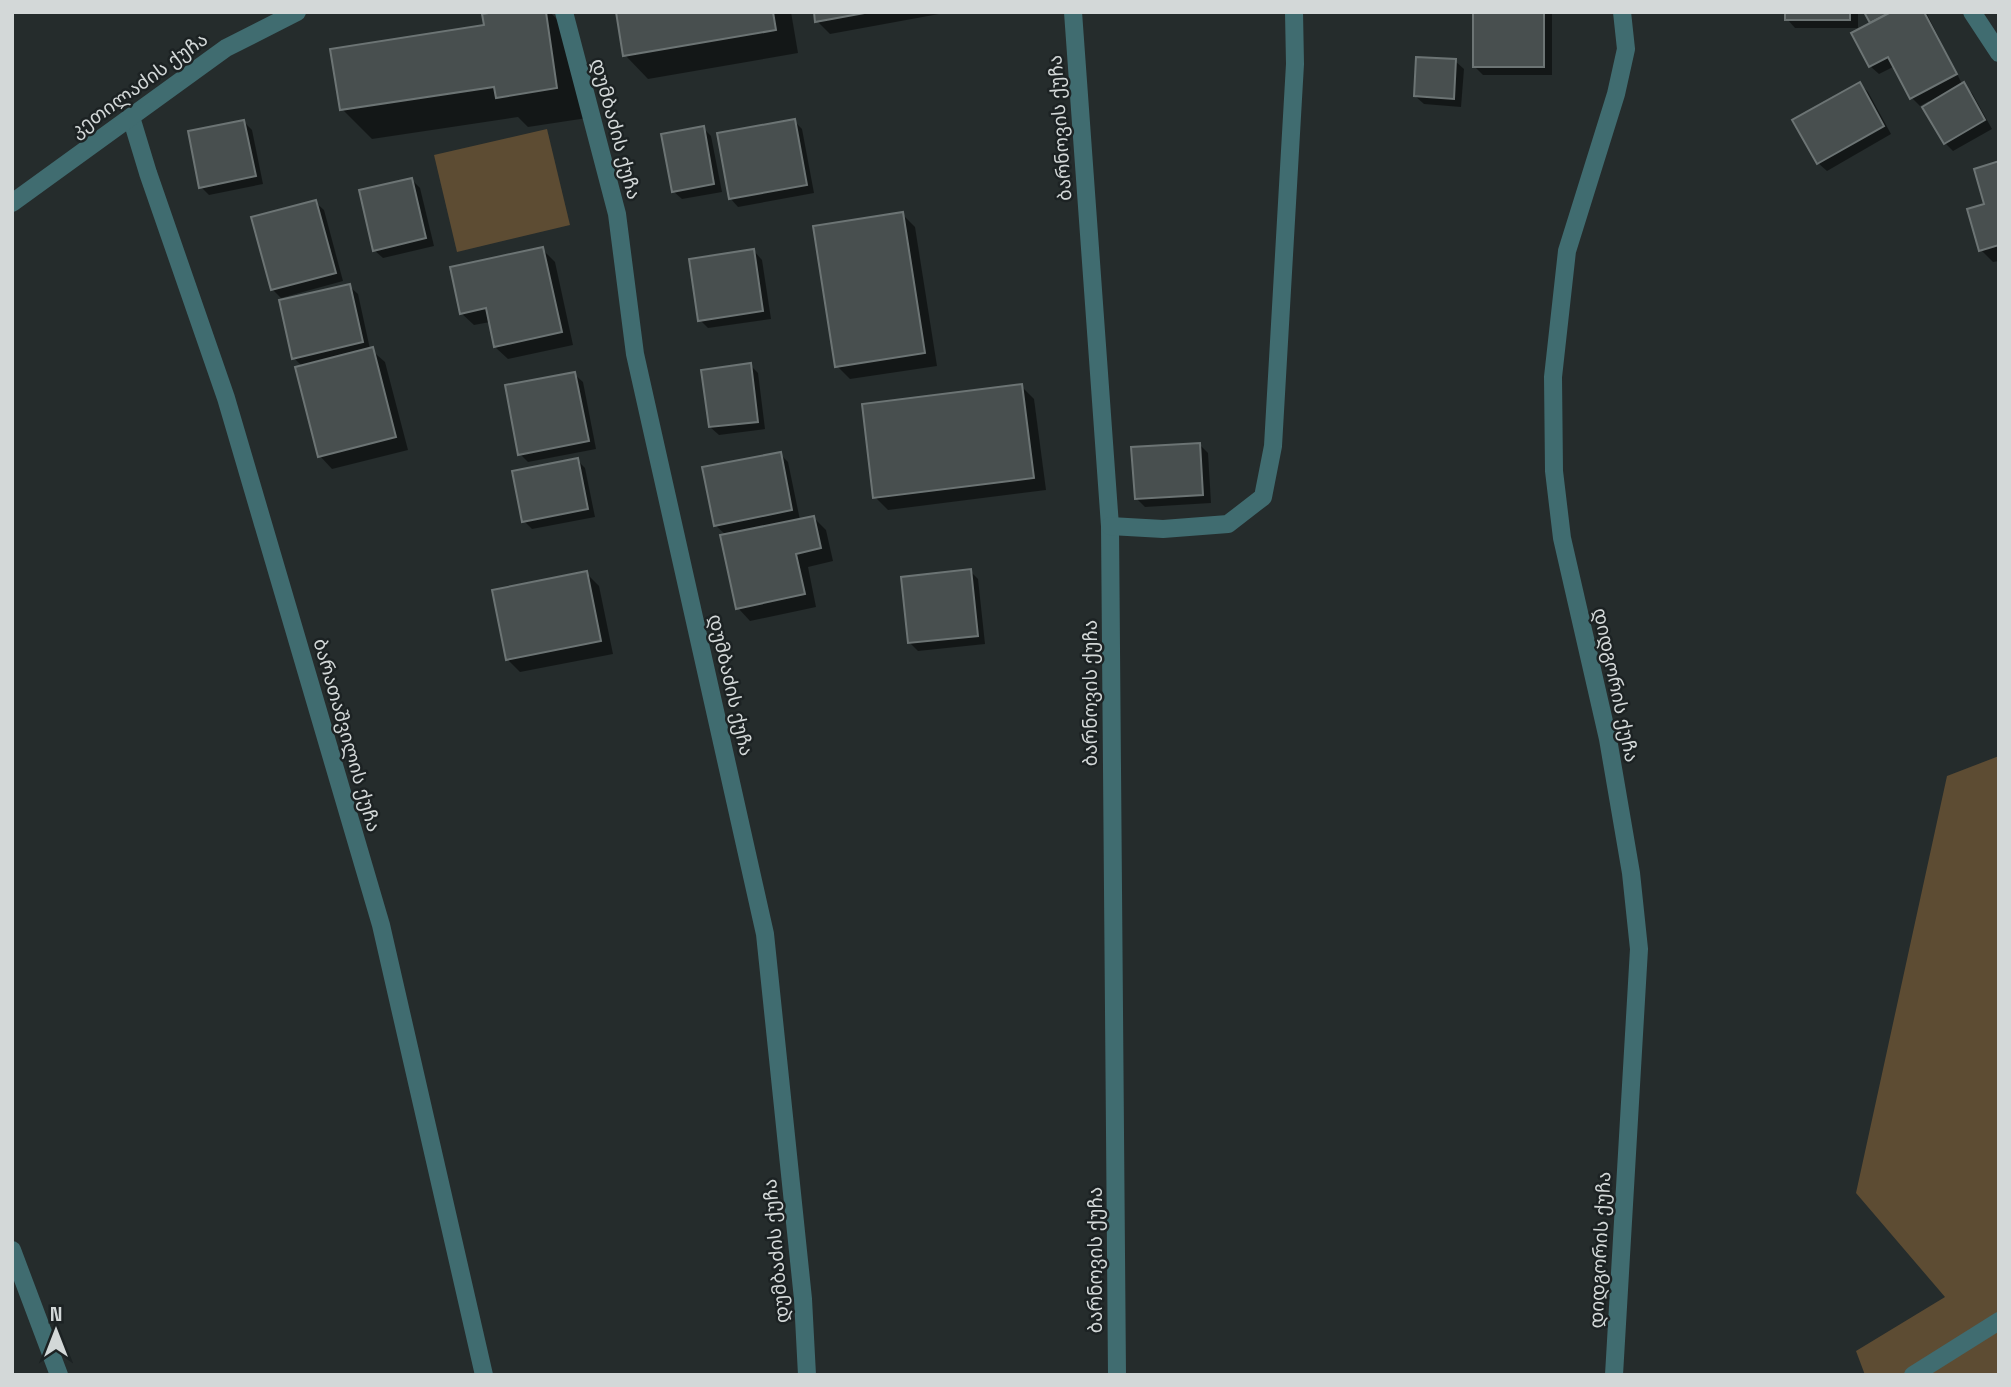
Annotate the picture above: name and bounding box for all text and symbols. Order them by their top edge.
street label: კეთილაძის ქუჩა [65,27,213,143]
street label: ბარნოვის ქუჩა [1042,54,1078,202]
street label: დუმბაძის ქუჩა [585,56,647,202]
street label: დიდგორის ქუჩა [1587,606,1645,764]
street label: დუმბაძის ქუჩა [703,612,759,758]
street label: ბარნოვის ქუჩა [1078,620,1103,766]
street label: ბარათაშვილის ქუჩა [307,635,387,835]
street label: დიდგორის ქუჩა [1583,1171,1617,1329]
street label: დუმბაძის ქუჩა [757,1178,795,1324]
street label: ბარნოვის ქუჩა [1083,1187,1108,1333]
north arrow [21,1296,91,1366]
text: N [50,1302,62,1327]

